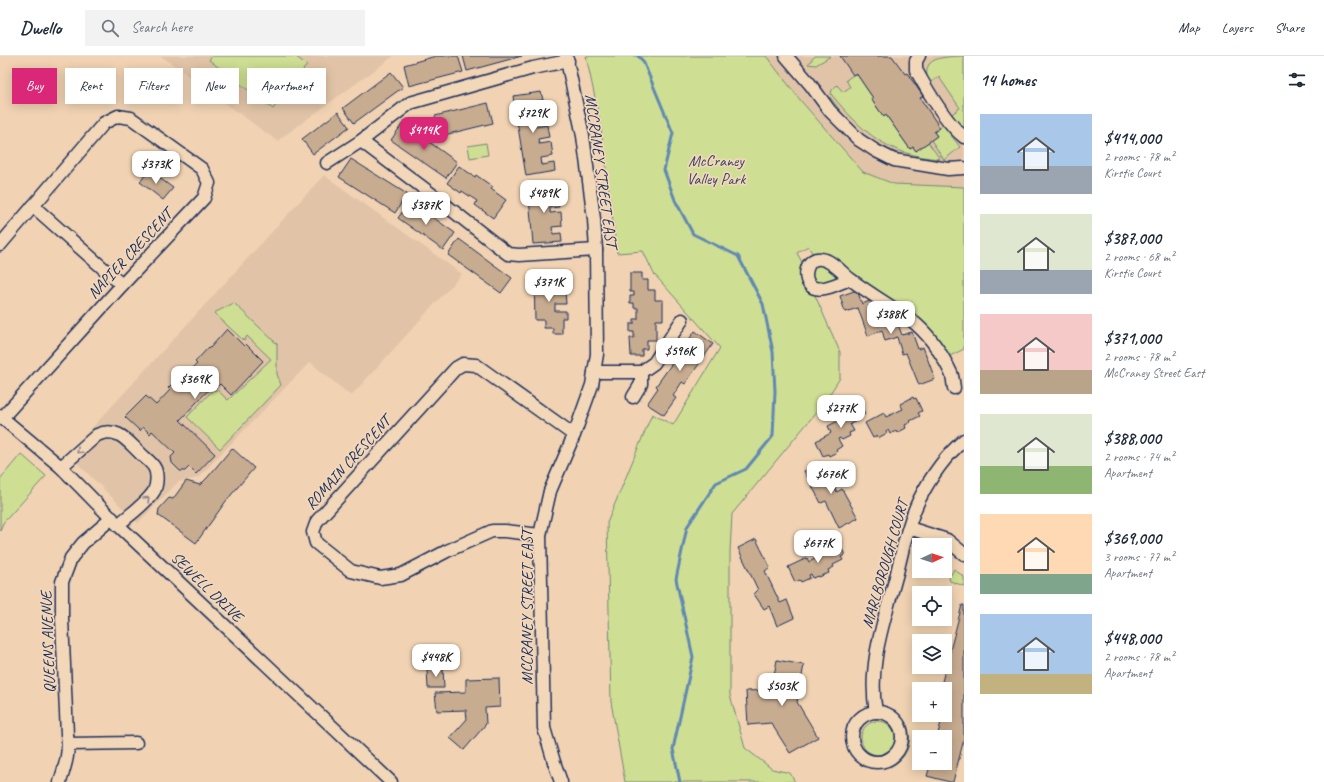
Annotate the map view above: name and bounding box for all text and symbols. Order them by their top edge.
search box [85,10,365,46]
text: Dwello [20,16,61,40]
icon: search [99,17,121,39]
text: Search here [131,18,192,37]
text: Map [1178,19,1200,36]
text: Layers [1222,19,1253,36]
text: Share [1275,19,1304,36]
chip: Buy [12,68,57,104]
chip: Rent [65,68,116,104]
chip: Filters [124,68,183,104]
chip: New [191,68,239,104]
chip: Apartment [247,68,326,104]
icon: filters [1286,69,1308,91]
text: 14 homes [980,70,1036,91]
street label: MCCRANEY STREET EAST [580,93,622,254]
pin: $729K [505,100,561,134]
text: $729K [518,105,548,121]
pin: $414K [396,117,452,151]
text: $414K [409,122,439,138]
text: $414,000 [1104,128,1161,149]
icon: home [1012,130,1060,178]
text: 2 rooms · 78 m² [1104,149,1174,165]
pin: $373K [128,151,184,185]
park label: McCraney Valley Park [687,151,747,189]
text: $373K [141,156,171,172]
text: Kirstie Court [1104,165,1161,181]
pin: $489K [516,180,572,214]
text: $489K [529,185,559,201]
pin: $387K [398,192,454,226]
text: $387K [411,197,441,213]
street label: NAPIER CRESCENT [83,202,180,303]
text: $387,000 [1104,228,1161,249]
icon: home [1012,230,1060,278]
text: 2 rooms · 68 m² [1104,249,1174,265]
text: Kirstie Court [1104,265,1161,281]
pin: $371K [521,269,577,303]
text: $371K [534,274,564,290]
pin: $388K [863,301,919,335]
text: $388K [876,306,906,322]
text: $371,000 [1104,328,1161,349]
icon: home [1012,330,1060,378]
pin: $596K [652,338,708,372]
text: $596K [665,343,695,359]
text: 2 rooms · 78 m² [1104,349,1174,365]
text: McCraney Street East [1104,365,1204,381]
pin: $369K [167,366,223,400]
text: $369K [180,371,210,387]
pin: $277K [813,395,869,429]
text: $277K [826,400,856,416]
street label: ROMAIN CRESCENT [301,409,398,514]
text: $388,000 [1104,428,1161,449]
icon: home [1012,430,1060,478]
one-way arrow [76,446,83,453]
text: 2 rooms · 74 m² [1104,449,1174,465]
pin: $676K [803,461,859,495]
text: Apartment [1104,465,1152,481]
text: $676K [816,466,846,482]
street label: MARLBOROUGH COURT [857,494,914,630]
one-way arrow [142,496,149,503]
street label: MCCRANEY STREET EAST [517,525,537,684]
text: $369,000 [1104,528,1161,549]
pin: $677K [790,530,846,564]
icon: home [1012,530,1060,578]
text: $677K [803,535,833,551]
north arrow [912,538,952,578]
map controls [912,538,952,770]
street label: SEWELL DRIVE [167,548,249,628]
text: 3 rooms · 77 m² [1104,549,1174,565]
text: Apartment [1104,565,1152,581]
button: locate [912,586,952,626]
street label: QUEENS AVENUE [36,588,60,693]
text: $448,000 [1104,628,1161,649]
icon: home [1012,630,1060,678]
button: layers [912,634,952,674]
pin: $448K [408,644,464,678]
text: $448K [421,649,451,665]
text: 2 rooms · 78 m² [1104,649,1174,665]
text: Apartment [1104,665,1152,681]
pin: $503K [754,673,810,707]
text: $503K [767,678,797,694]
button: + [912,682,952,722]
button: − [912,730,952,770]

